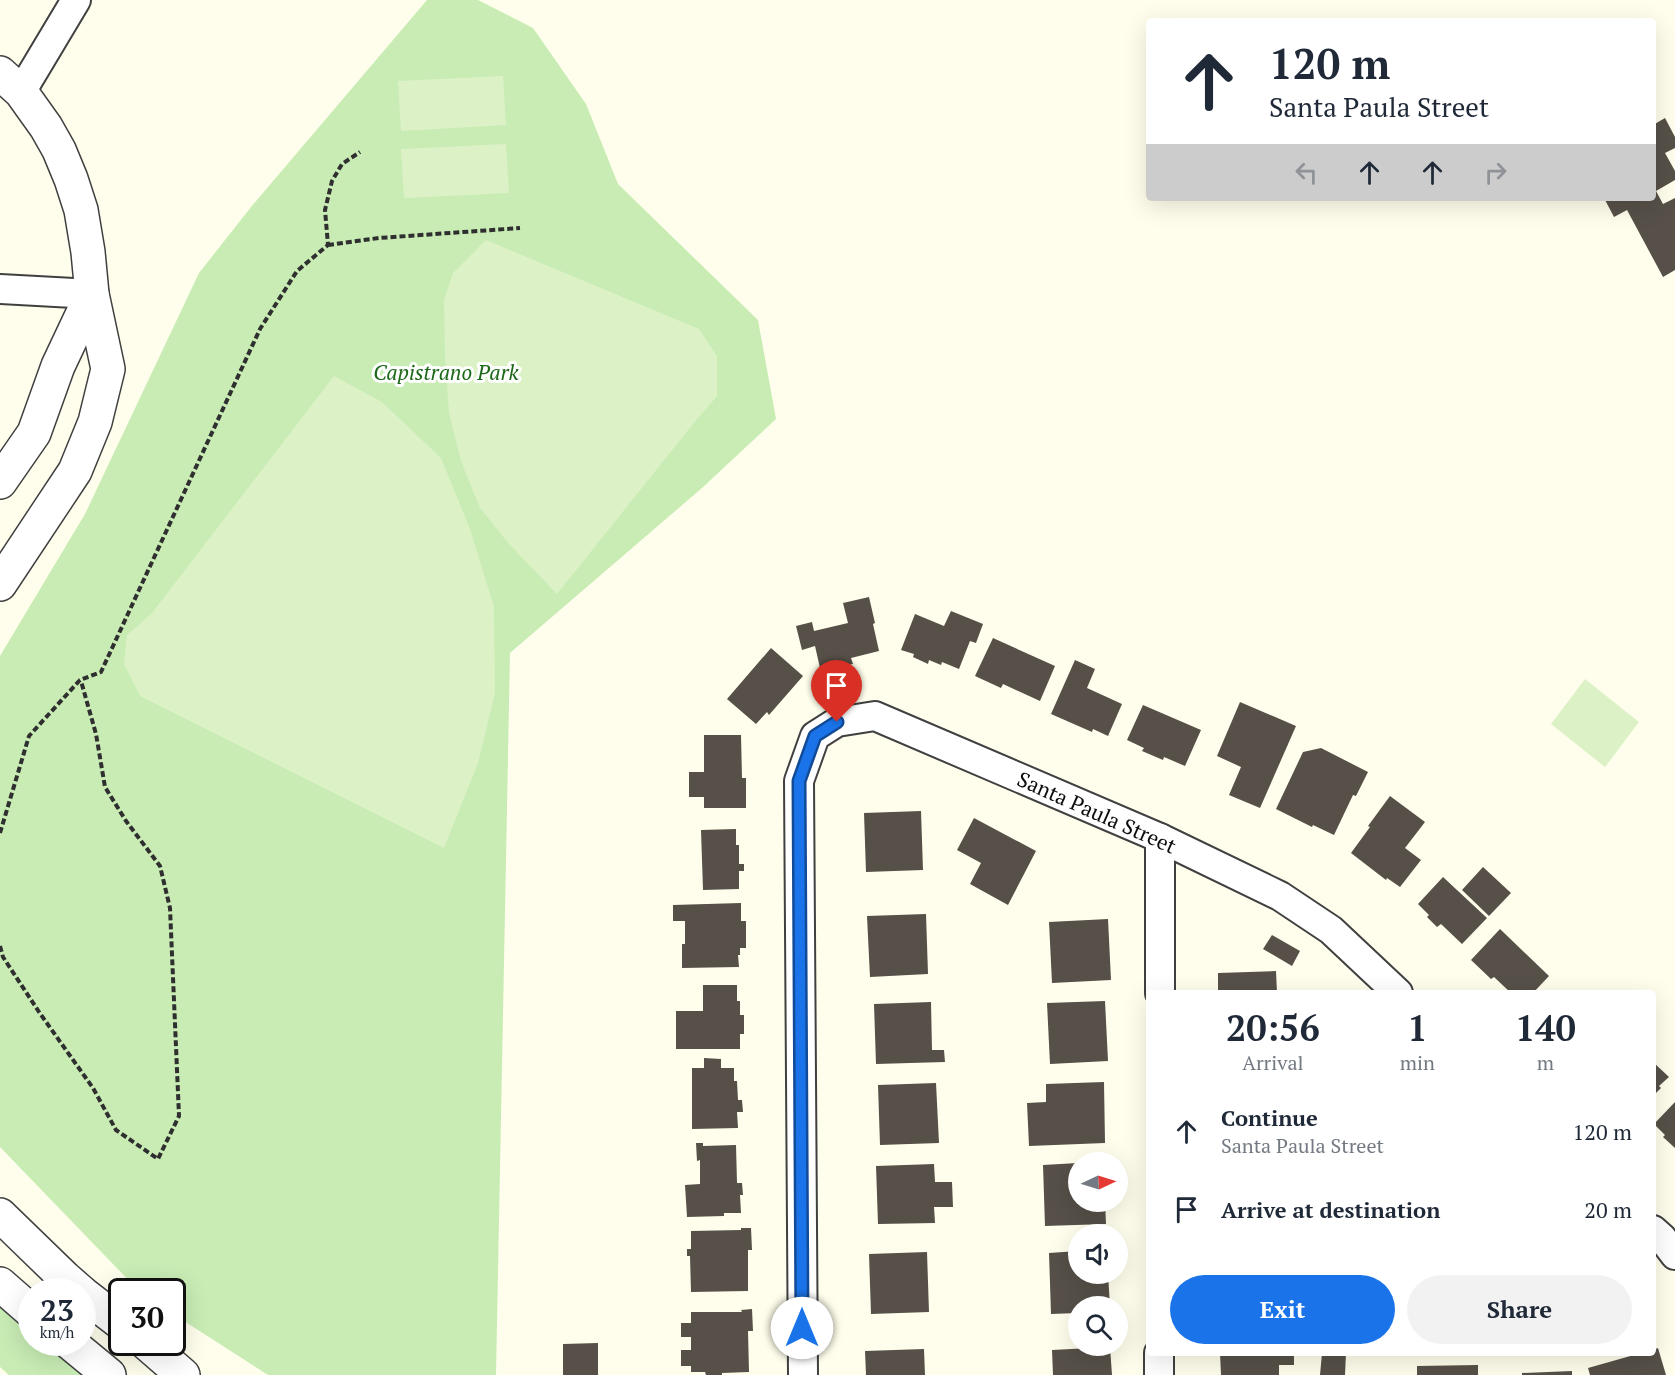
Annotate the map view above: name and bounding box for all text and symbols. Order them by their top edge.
text: 120 m [1269,35,1390,91]
icon: ahead [1170,42,1248,120]
text: Santa Paula Street [1269,89,1489,125]
icon: left [1290,156,1323,189]
icon: ahead [1353,156,1386,189]
icon: ahead [1416,156,1449,189]
icon: right [1479,156,1512,189]
park label: Capistrano Park [373,358,520,386]
pin [811,660,862,722]
icon: arrive [820,669,853,702]
street label: Santa Paula Street [1013,764,1181,860]
text: 20:56 [1226,1004,1320,1051]
text: 1 [1407,1004,1428,1051]
text: 140 [1515,1004,1576,1051]
text: Arrival [1242,1049,1304,1076]
text: min [1400,1049,1435,1076]
text: m [1537,1049,1554,1076]
text: Continue [1221,1103,1318,1132]
icon: ahead [1170,1115,1203,1148]
text: 120 m [1572,1117,1632,1146]
text: Santa Paula Street [1221,1132,1384,1159]
north arrow [1068,1152,1128,1212]
map controls [1068,1152,1128,1356]
icon: arrive [1170,1193,1203,1226]
text: Arrive at destination [1221,1195,1440,1224]
text: 20 m [1584,1195,1632,1224]
button: sound [1068,1224,1128,1284]
button: Exit [1170,1275,1395,1344]
button: Share [1407,1275,1632,1344]
speed limit sign: 30 [108,1278,186,1356]
text: 23 [40,1290,74,1330]
position arrow [770,1296,834,1360]
button: search [1068,1296,1128,1356]
text: km/h [40,1322,74,1342]

